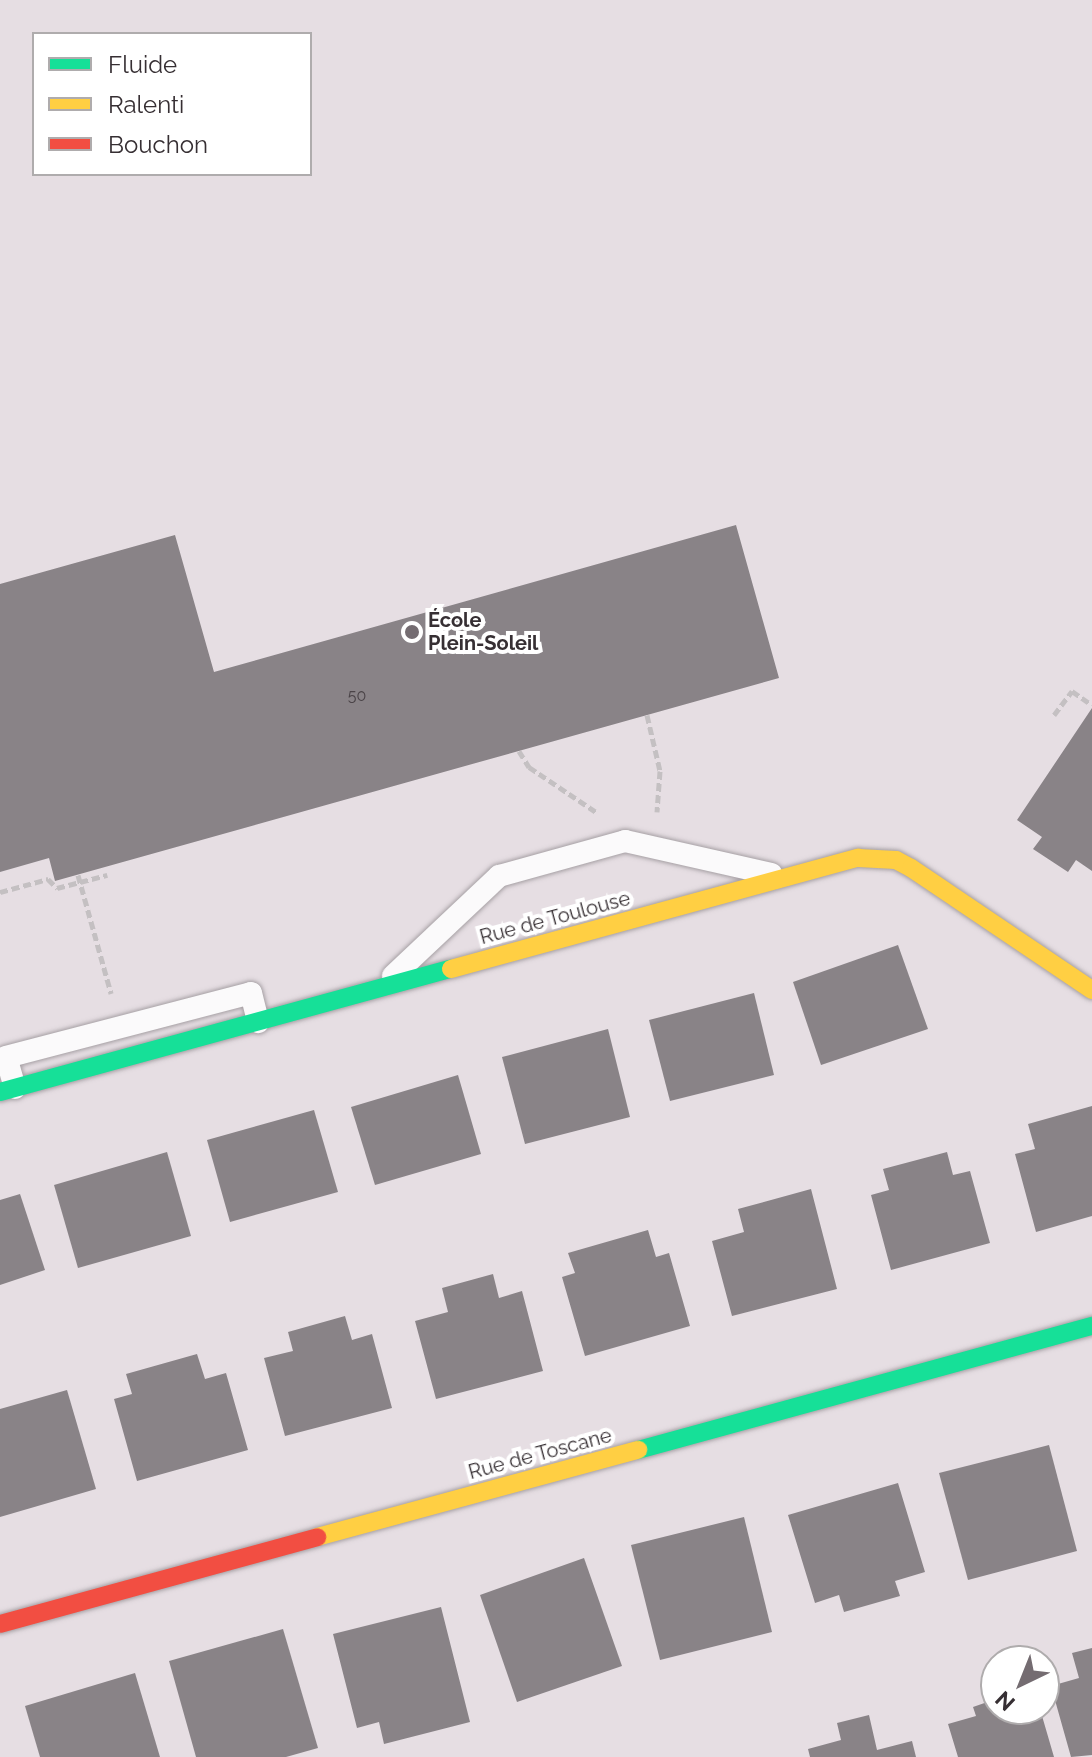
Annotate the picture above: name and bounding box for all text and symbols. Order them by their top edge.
legend [32,32,312,176]
text: Fluide [108,50,177,79]
text: Ralenti [108,90,184,119]
text: Bouchon [108,130,208,159]
place label: École Plein-Soleil [428,608,538,655]
marker: École Plein-Soleil [403,623,421,641]
house number: 50 [348,686,366,706]
street label: Rue de Toulouse [477,886,633,950]
street label: Rue de Toscane [466,1423,614,1485]
north arrow [980,1645,1060,1725]
text: N [990,1686,1020,1716]

